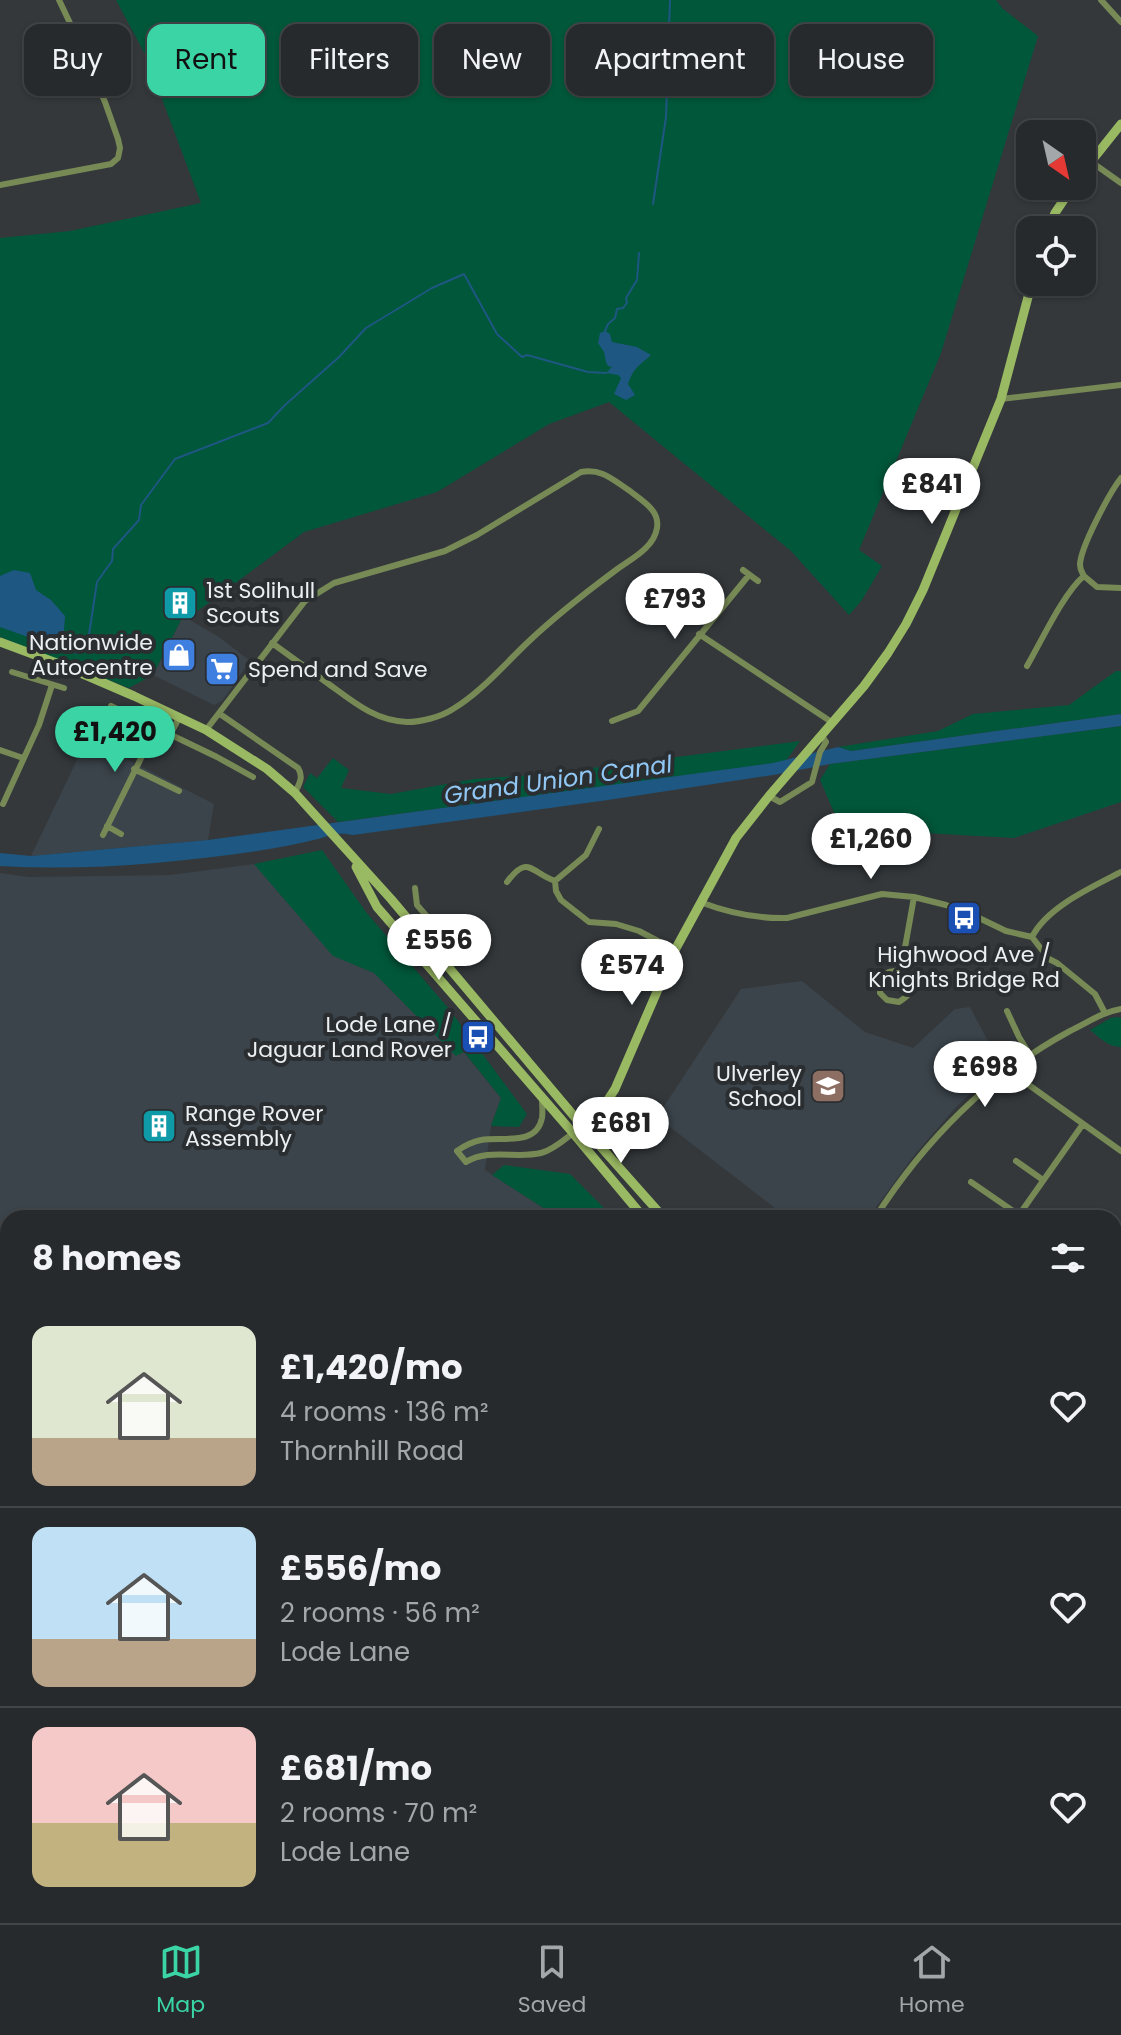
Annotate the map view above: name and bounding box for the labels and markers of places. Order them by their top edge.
pin: £841 [885,458,979,526]
pin: £793 [628,573,722,641]
place label: 1st Solihull Scouts [206,575,315,631]
building icon: 1st Solihull Scouts [161,584,199,622]
place label: Nationwide Autocentre [29,627,153,683]
shop icon: Nationwide Autocentre [160,636,198,674]
supermarket icon: Spend and Save [203,650,241,688]
place label: Spend and Save [248,654,428,685]
pin: £1,420 [50,706,180,774]
pin: £1,260 [806,813,936,881]
bus stop icon: Highwood Ave / Knights Bridge Rd [945,899,983,937]
pin: £556 [392,914,486,982]
pin: £574 [585,939,679,1007]
place label: Highwood Ave / Knights Bridge Rd [868,939,1060,995]
place label: Lode Lane / Jaguar Land Rover [247,1009,452,1065]
bus stop icon: Lode Lane / Jaguar Land Rover [459,1018,497,1056]
pin: £698 [938,1041,1032,1109]
place label: Ulverley School [716,1058,803,1114]
school or university icon: Ulverley School [809,1067,847,1105]
pin: £681 [574,1097,668,1165]
place label: Range Rover Assembly [185,1098,323,1154]
building icon: Range Rover Assembly [140,1107,178,1145]

